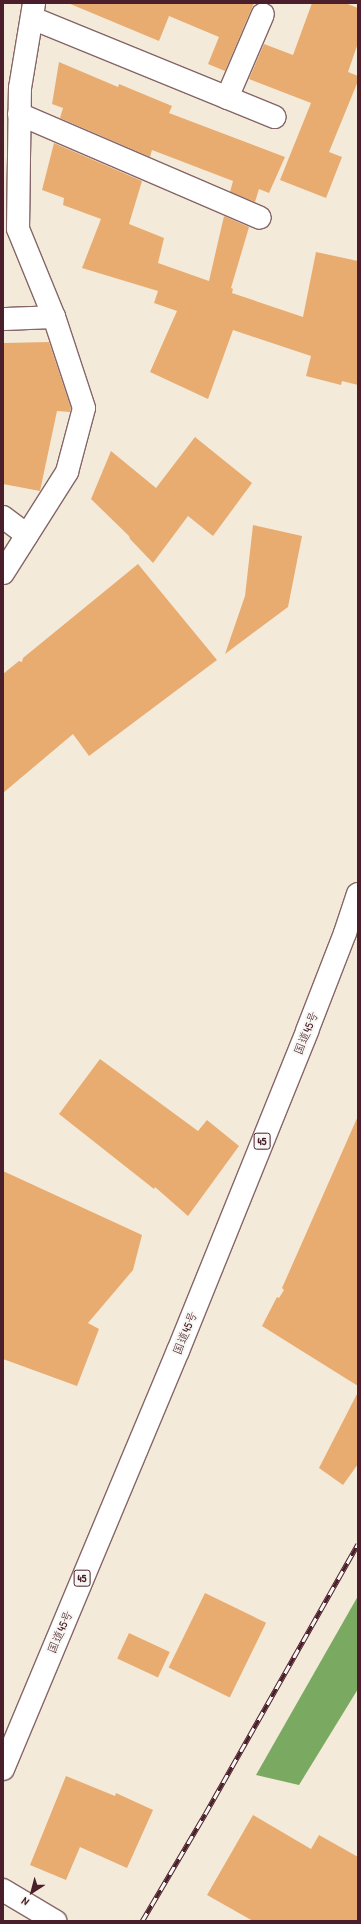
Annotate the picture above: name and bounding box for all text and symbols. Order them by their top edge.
street label: 国道45号 [291,1009,321,1057]
road number: 45 [253,1132,271,1150]
street label: 国道45号 [170,1309,200,1357]
road number: 45 [73,1569,91,1587]
street label: 国道45号 [44,1608,76,1656]
north arrow [12,1872,52,1912]
text: N [18,1894,31,1909]

